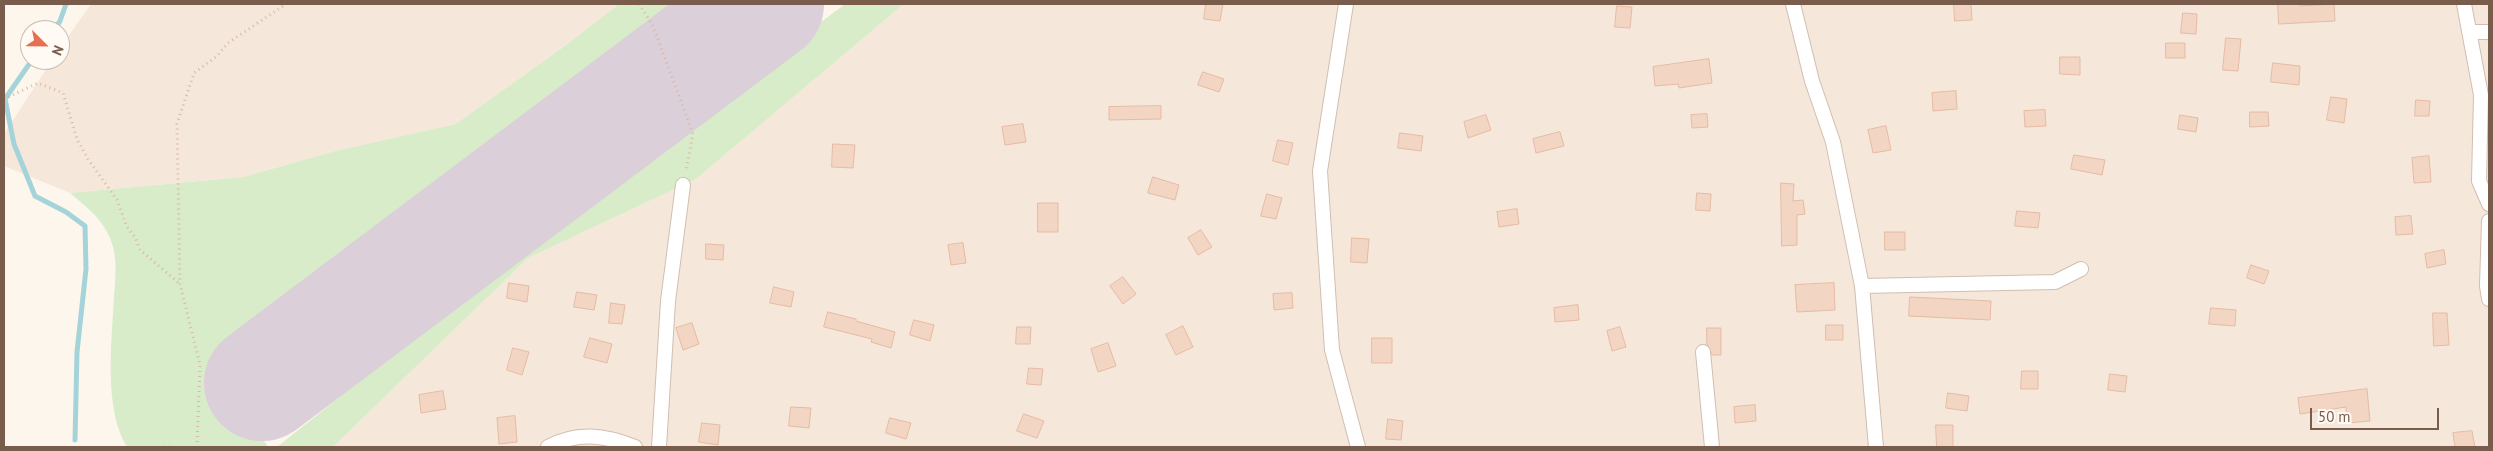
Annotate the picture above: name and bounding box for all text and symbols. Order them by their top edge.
north arrow [20,20,70,70]
text: N [48,43,68,58]
scale bar [2313,398,2442,430]
text: 50 m [2318,407,2351,426]

